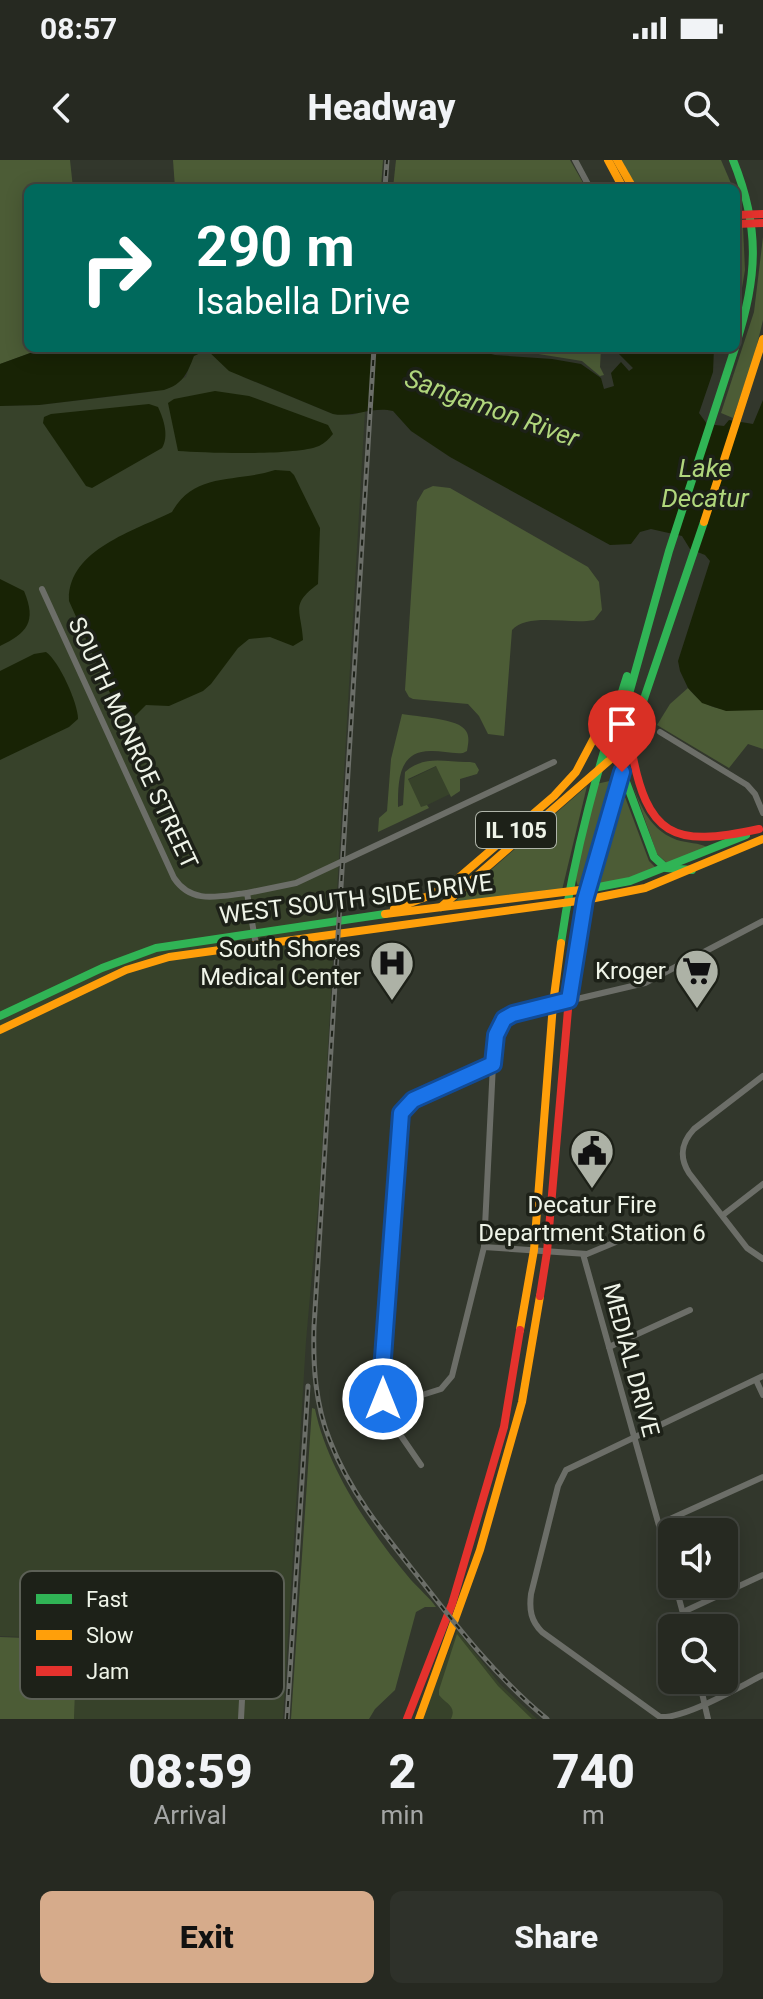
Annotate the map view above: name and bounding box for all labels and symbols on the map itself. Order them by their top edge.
water label: Sangamon River [401,363,584,454]
water label: Lake Decatur [661,453,750,513]
street label: SOUTH MONROE STREET [62,613,204,873]
pin [588,690,656,772]
road number: IL 105 [476,812,556,848]
street label: WEST SOUTH SIDE DRIVE [218,868,494,930]
place label: South Shores Medical Center [200,935,361,991]
hospital icon: South Shores Medical Center [368,939,416,1002]
supermarket icon: Kroger [673,947,721,1010]
place label: Kroger [595,957,666,985]
public building icon: Decatur Fire Department Station 6 [568,1127,616,1190]
place label: Decatur Fire Department Station 6 [478,1191,706,1247]
street label: MEDIAL DRIVE [597,1280,665,1440]
position arrow [341,1357,425,1441]
legend [20,1571,284,1699]
text: Fast [86,1587,128,1612]
text: Slow [86,1623,134,1648]
text: Jam [86,1659,129,1684]

